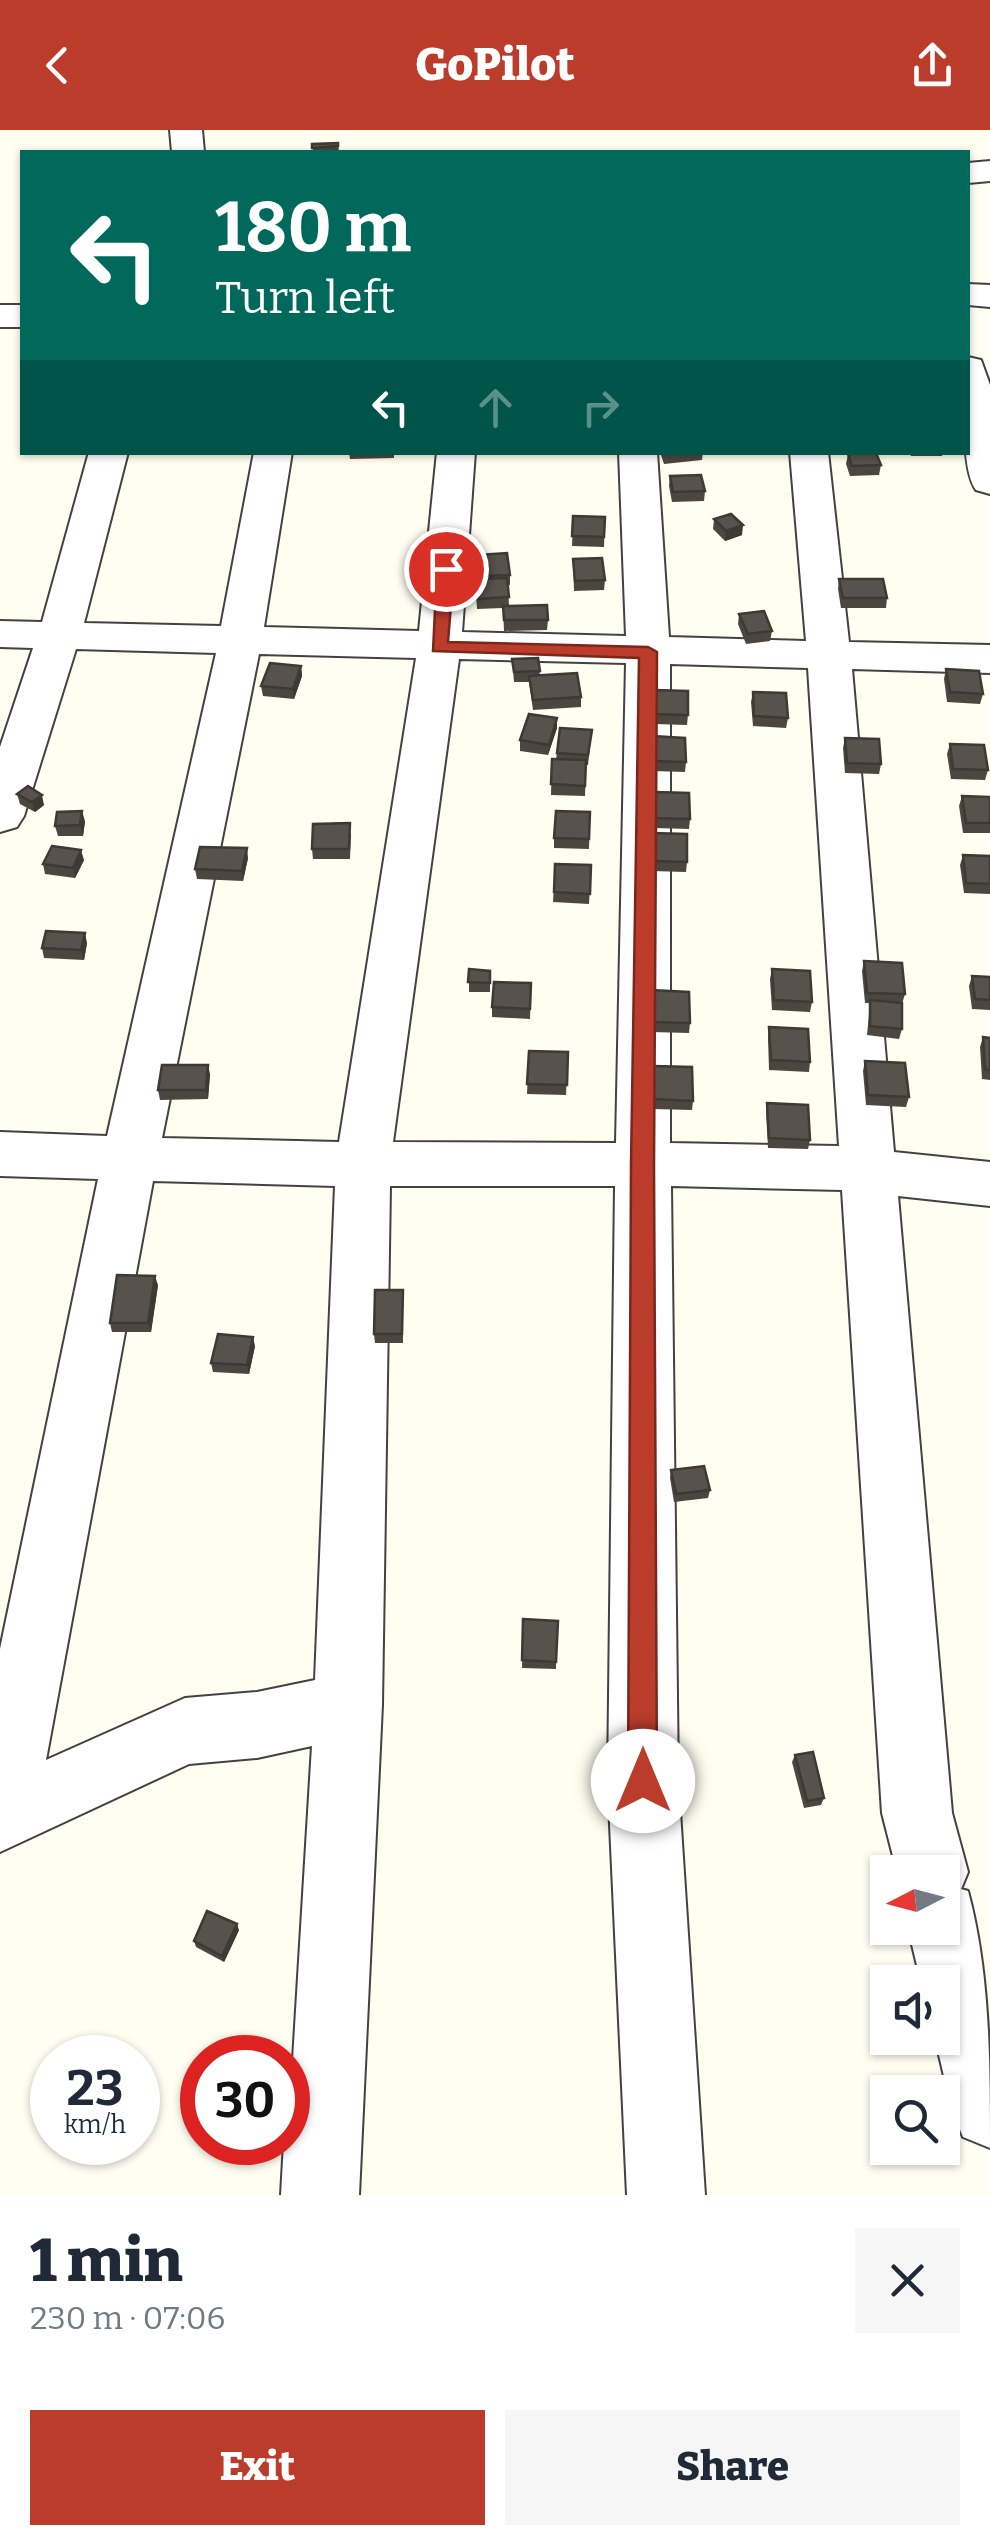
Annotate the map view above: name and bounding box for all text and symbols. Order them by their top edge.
icon: back [30,38,85,93]
text: GoPilot [415,38,575,92]
icon: share [905,38,960,93]
text: 180 m [215,186,411,270]
icon: left [50,190,180,320]
text: Turn left [215,271,395,325]
icon: left [363,380,418,435]
icon: ahead [468,380,523,435]
icon: right [573,380,628,435]
pin [404,527,489,612]
icon: arrive [419,542,474,597]
position arrow [591,1729,695,1833]
north arrow [870,1855,960,1945]
map controls [870,1855,960,2165]
button: sound [870,1965,960,2055]
speed limit sign: 30 [180,2035,310,2165]
text: 23 [67,2058,123,2118]
button: search [870,2075,960,2165]
text: km/h [64,2110,126,2140]
text: 1 min [30,2225,183,2297]
button: close [855,2228,960,2333]
text: 230 m · 07:06 [30,2299,225,2337]
button: Exit [30,2410,485,2525]
button: Share [505,2410,960,2525]

